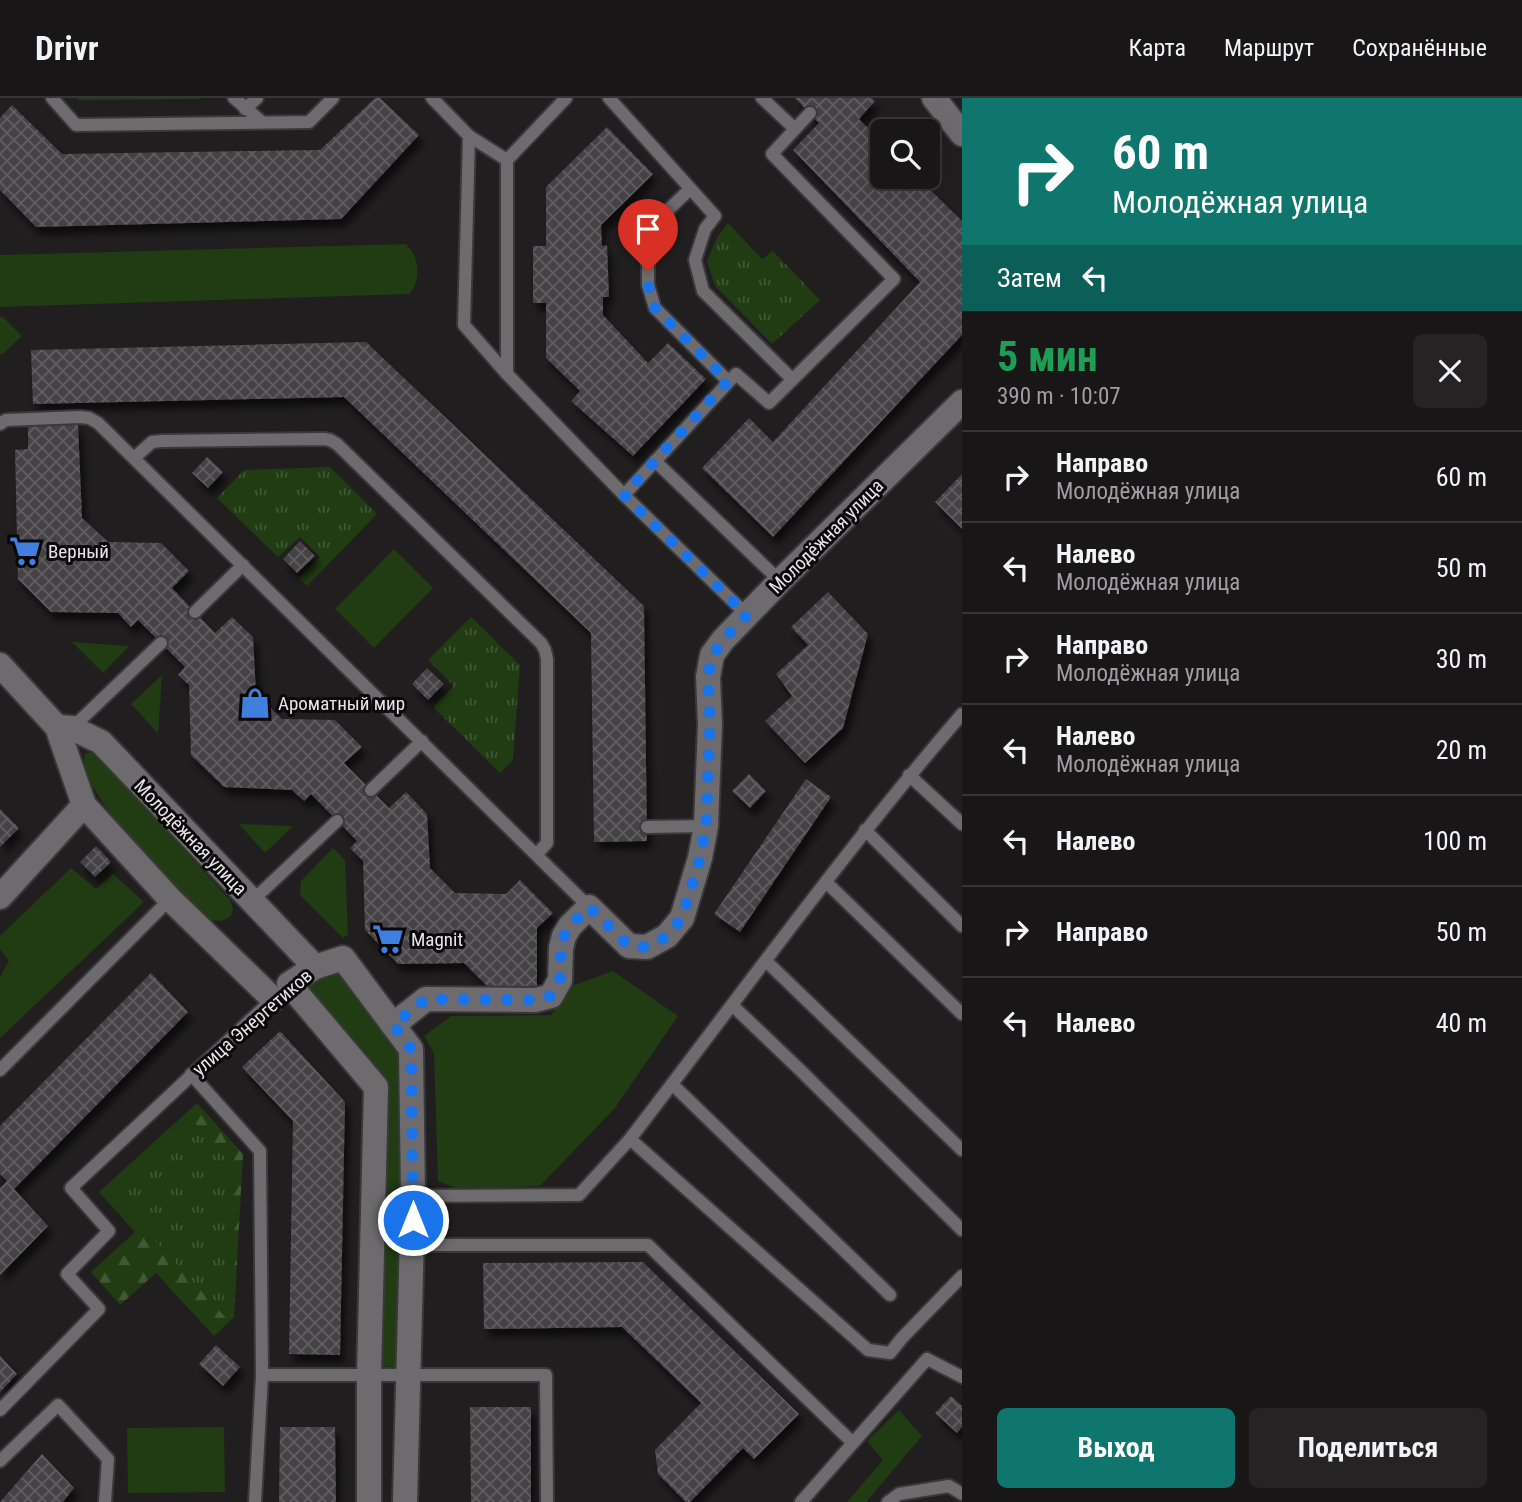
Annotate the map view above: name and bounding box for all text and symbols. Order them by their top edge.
text: Drivr [35,29,99,68]
text: Карта [1129,34,1186,62]
text: Маршрут [1224,34,1314,62]
text: Сохранённые [1352,34,1487,62]
map controls [870,119,940,189]
button: search [870,119,940,189]
text: 60 m [1112,124,1209,181]
icon: right [997,126,1088,217]
text: Молодёжная улица [1112,183,1368,221]
pin [618,199,678,271]
icon: arrive [629,210,667,248]
icon: left [1076,259,1114,297]
text: Затем [997,263,1062,293]
text: 5 мин [997,332,1098,381]
button: close [1413,334,1487,408]
text: 390 m · 10:07 [997,383,1121,410]
text: Направо [1056,448,1148,478]
icon: right [997,458,1035,496]
text: 60 m [1436,462,1487,492]
street label: Молодёжная улица [764,474,888,598]
text: Молодёжная улица [1056,478,1240,505]
supermarket icon: Верный [8,534,42,568]
text: Налево [1056,539,1136,569]
place label: Верный [48,540,109,563]
icon: left [997,549,1035,587]
text: 50 m [1436,553,1487,583]
text: Молодёжная улица [1056,569,1240,596]
text: Направо [1056,630,1148,660]
icon: right [997,640,1035,678]
text: 30 m [1436,644,1487,674]
text: Молодёжная улица [1056,660,1240,687]
shop icon: Ароматный мир [238,686,272,720]
place label: Ароматный мир [278,692,405,715]
text: Налево [1056,721,1136,751]
icon: left [997,731,1035,769]
text: 20 m [1436,735,1487,765]
text: Молодёжная улица [1056,751,1240,778]
street label: Молодёжная улица [129,775,252,900]
icon: left [997,822,1035,860]
text: Налево [1056,826,1136,856]
text: 100 m [1423,826,1487,856]
icon: right [997,913,1035,951]
text: Направо [1056,917,1148,947]
text: 50 m [1436,917,1487,947]
supermarket icon: Magnit [371,922,405,956]
place label: Magnit [411,928,463,951]
street label: улица Энергетиков [188,964,317,1081]
icon: left [997,1004,1035,1042]
text: Налево [1056,1008,1136,1038]
text: 40 m [1436,1008,1487,1038]
position arrow [376,1183,450,1257]
button: Выход [997,1408,1235,1488]
button: Поделиться [1249,1408,1487,1488]

